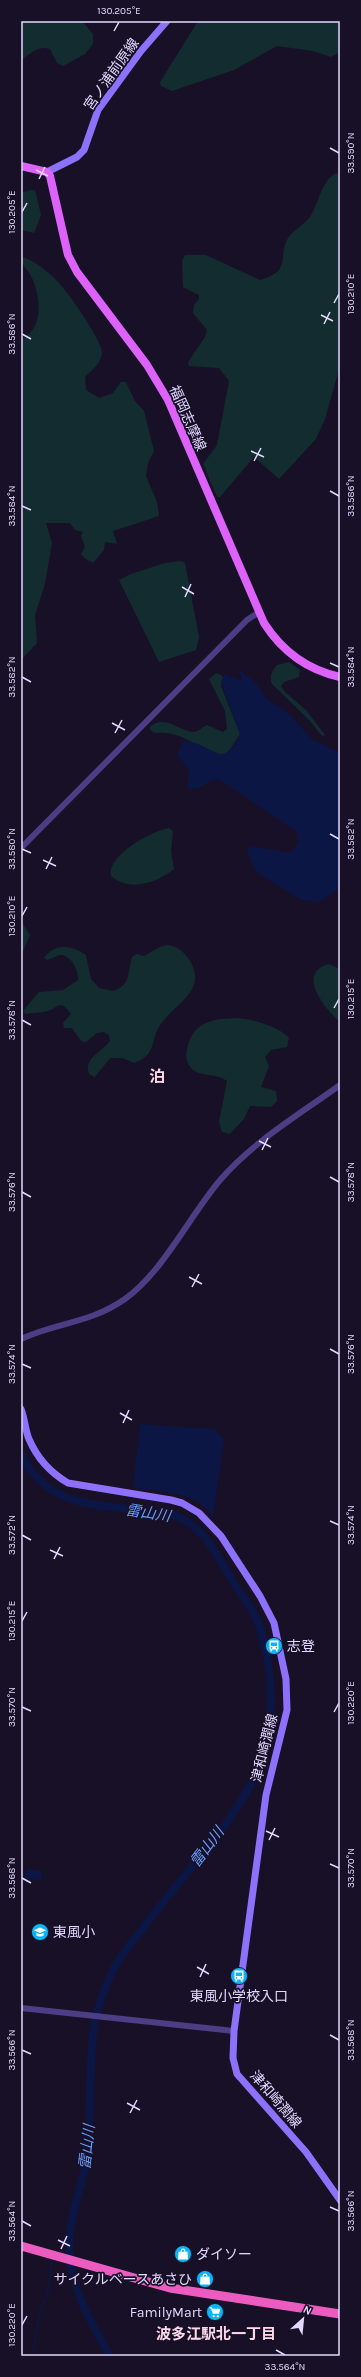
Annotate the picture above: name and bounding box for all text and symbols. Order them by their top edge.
text: 130.205°E [97,5,141,17]
street label: 宮ノ浦前原線 [80,35,142,114]
text: 33.590°N [345,132,357,174]
text: 130.205°E [6,190,18,234]
text: 130.210°E [345,274,357,315]
text: 33.586°N [6,313,18,355]
street label: 福岡志摩線 [166,383,210,454]
text: 33.586°N [345,475,357,517]
text: 33.584°N [6,485,18,527]
text: 33.584°N [345,646,357,688]
text: 33.582°N [6,656,18,698]
text: 33.582°N [345,818,357,860]
text: 33.580°N [6,828,18,870]
text: 130.210°E [6,896,18,937]
text: 130.215°E [345,979,357,1019]
text: 33.578°N [6,1000,18,1040]
district label: 泊 [149,1067,165,1086]
text: 33.578°N [345,1162,357,1202]
text: 33.576°N [6,1172,18,1212]
text: 33.576°N [345,1334,357,1374]
text: 33.574°N [6,1344,18,1384]
water label: 雷山川 [124,1501,174,1526]
text: 33.574°N [345,1505,357,1545]
text: 33.572°N [6,1515,18,1555]
text: 130.215°E [6,1601,18,1641]
bus stop icon: 志登 [264,1636,284,1656]
place label: 志登 [287,1638,315,1655]
text: 130.220°E [345,1681,357,1725]
text: 33.570°N [6,1687,18,1727]
street label: 津和崎潤線 [248,1712,281,1784]
water label: 雷山川 [186,1822,229,1870]
text: 33.570°N [345,1848,357,1888]
text: 33.568°N [6,1857,18,1899]
school or university icon: 東風小 [30,1922,50,1942]
place label: 東風小 [53,1924,95,1941]
bus stop icon: 東風小学校入口 [229,1966,249,1986]
place label: 東風小学校入口 [190,1988,288,2005]
text: 33.568°N [345,2019,357,2061]
text: 33.566°N [6,2030,18,2070]
street label: 津和崎潤線 [246,2067,305,2131]
water label: 雷山川 [76,2122,99,2170]
text: 33.566°N [345,2191,357,2231]
text: 33.564°N [6,2201,18,2241]
shop icon: ダイソー [173,2244,193,2264]
place label: ダイソー [196,2246,252,2263]
shop icon: サイクルベースあさひ [195,2269,215,2289]
place label: サイクルベースあさひ [53,2271,192,2288]
north arrow [283,2299,323,2339]
supermarket icon: FamilyMart [205,2302,225,2322]
text: 130.220°E [6,2303,18,2347]
text: N [301,2303,314,2318]
place label: FamilyMart [130,2304,202,2321]
district label: 波多江駅北一丁目 [156,2325,276,2343]
text: 33.564°N [265,2361,305,2373]

